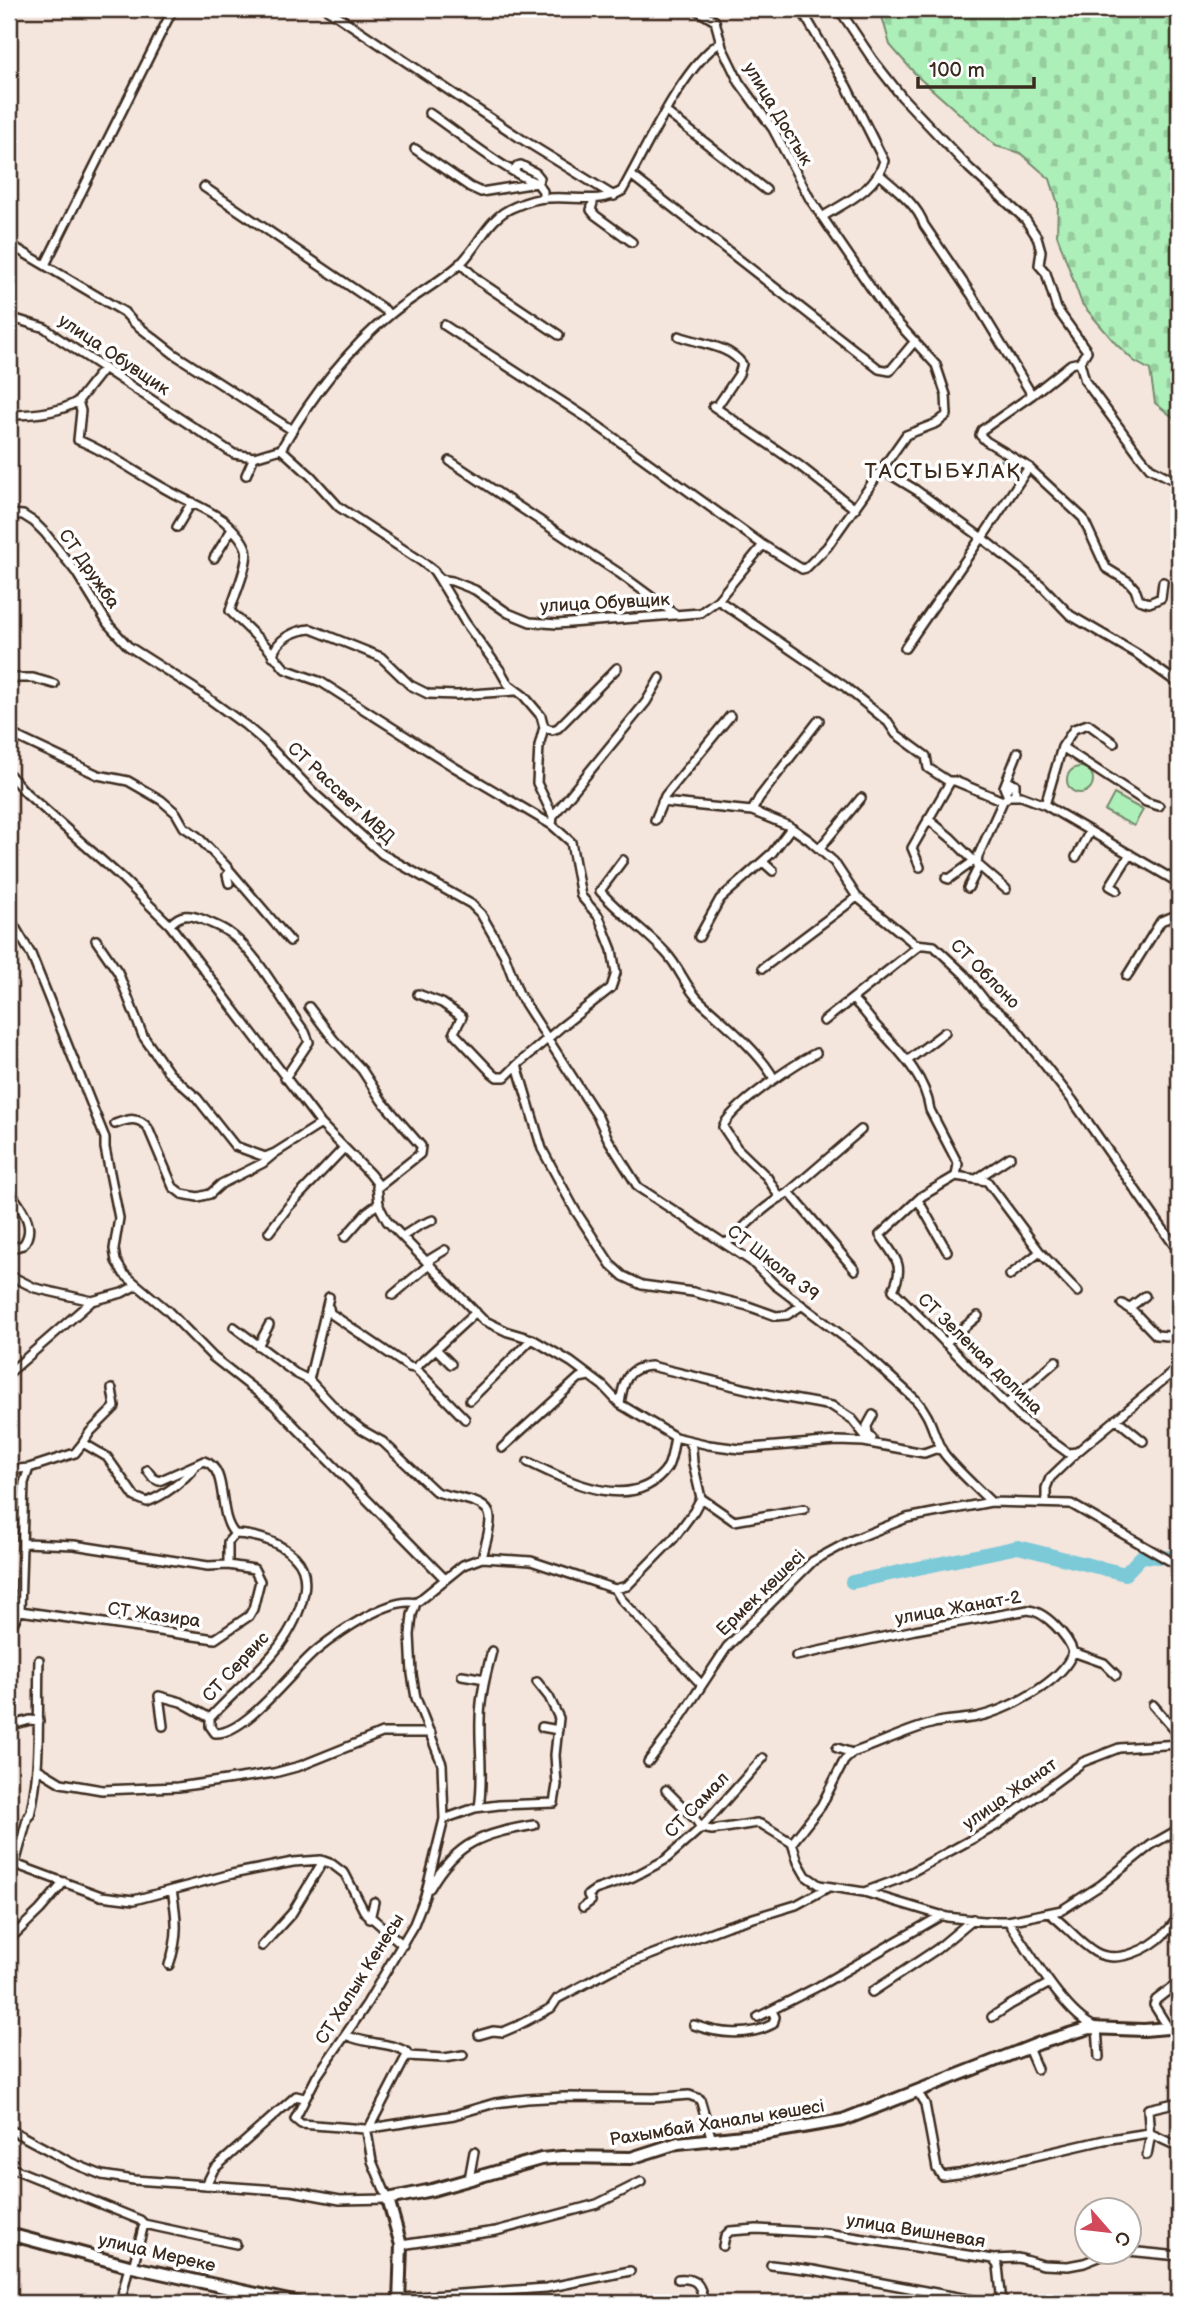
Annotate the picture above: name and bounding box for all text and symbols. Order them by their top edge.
scale bar [918,46,1034,90]
text: 100 m [929,58,985,83]
street label: улица Достык [739,59,817,170]
street label: улица Обувщик [54,310,174,400]
district label: ТАСТЫБҰЛАҚ [864,459,1022,484]
street label: СТ Дружба [54,525,124,613]
street label: улица Обувщик [540,589,671,617]
street label: СТ Рассвет МВД [283,738,399,848]
street label: СТ Облоно [946,935,1024,1013]
street label: СТ Школа 39 [723,1221,823,1305]
street label: СТ Зеленая долина [913,1289,1047,1419]
street label: Ермек көшесі [712,1546,810,1640]
street label: улица Жанат-2 [893,1587,1023,1629]
street label: СТ Жазира [106,1598,202,1632]
street label: СТ Сервис [198,1627,274,1706]
street label: улица Жанат [959,1753,1062,1834]
street label: СТ Самал [661,1768,733,1842]
street label: СТ Халык Кенесы [311,1910,409,2048]
street label: Рахымбай Ханалы көшесі [608,2096,826,2150]
north arrow [1072,2196,1142,2266]
street label: улица Вишневая [845,2210,987,2252]
text: С [1108,2227,1135,2250]
street label: улица Мереке [96,2229,218,2277]

